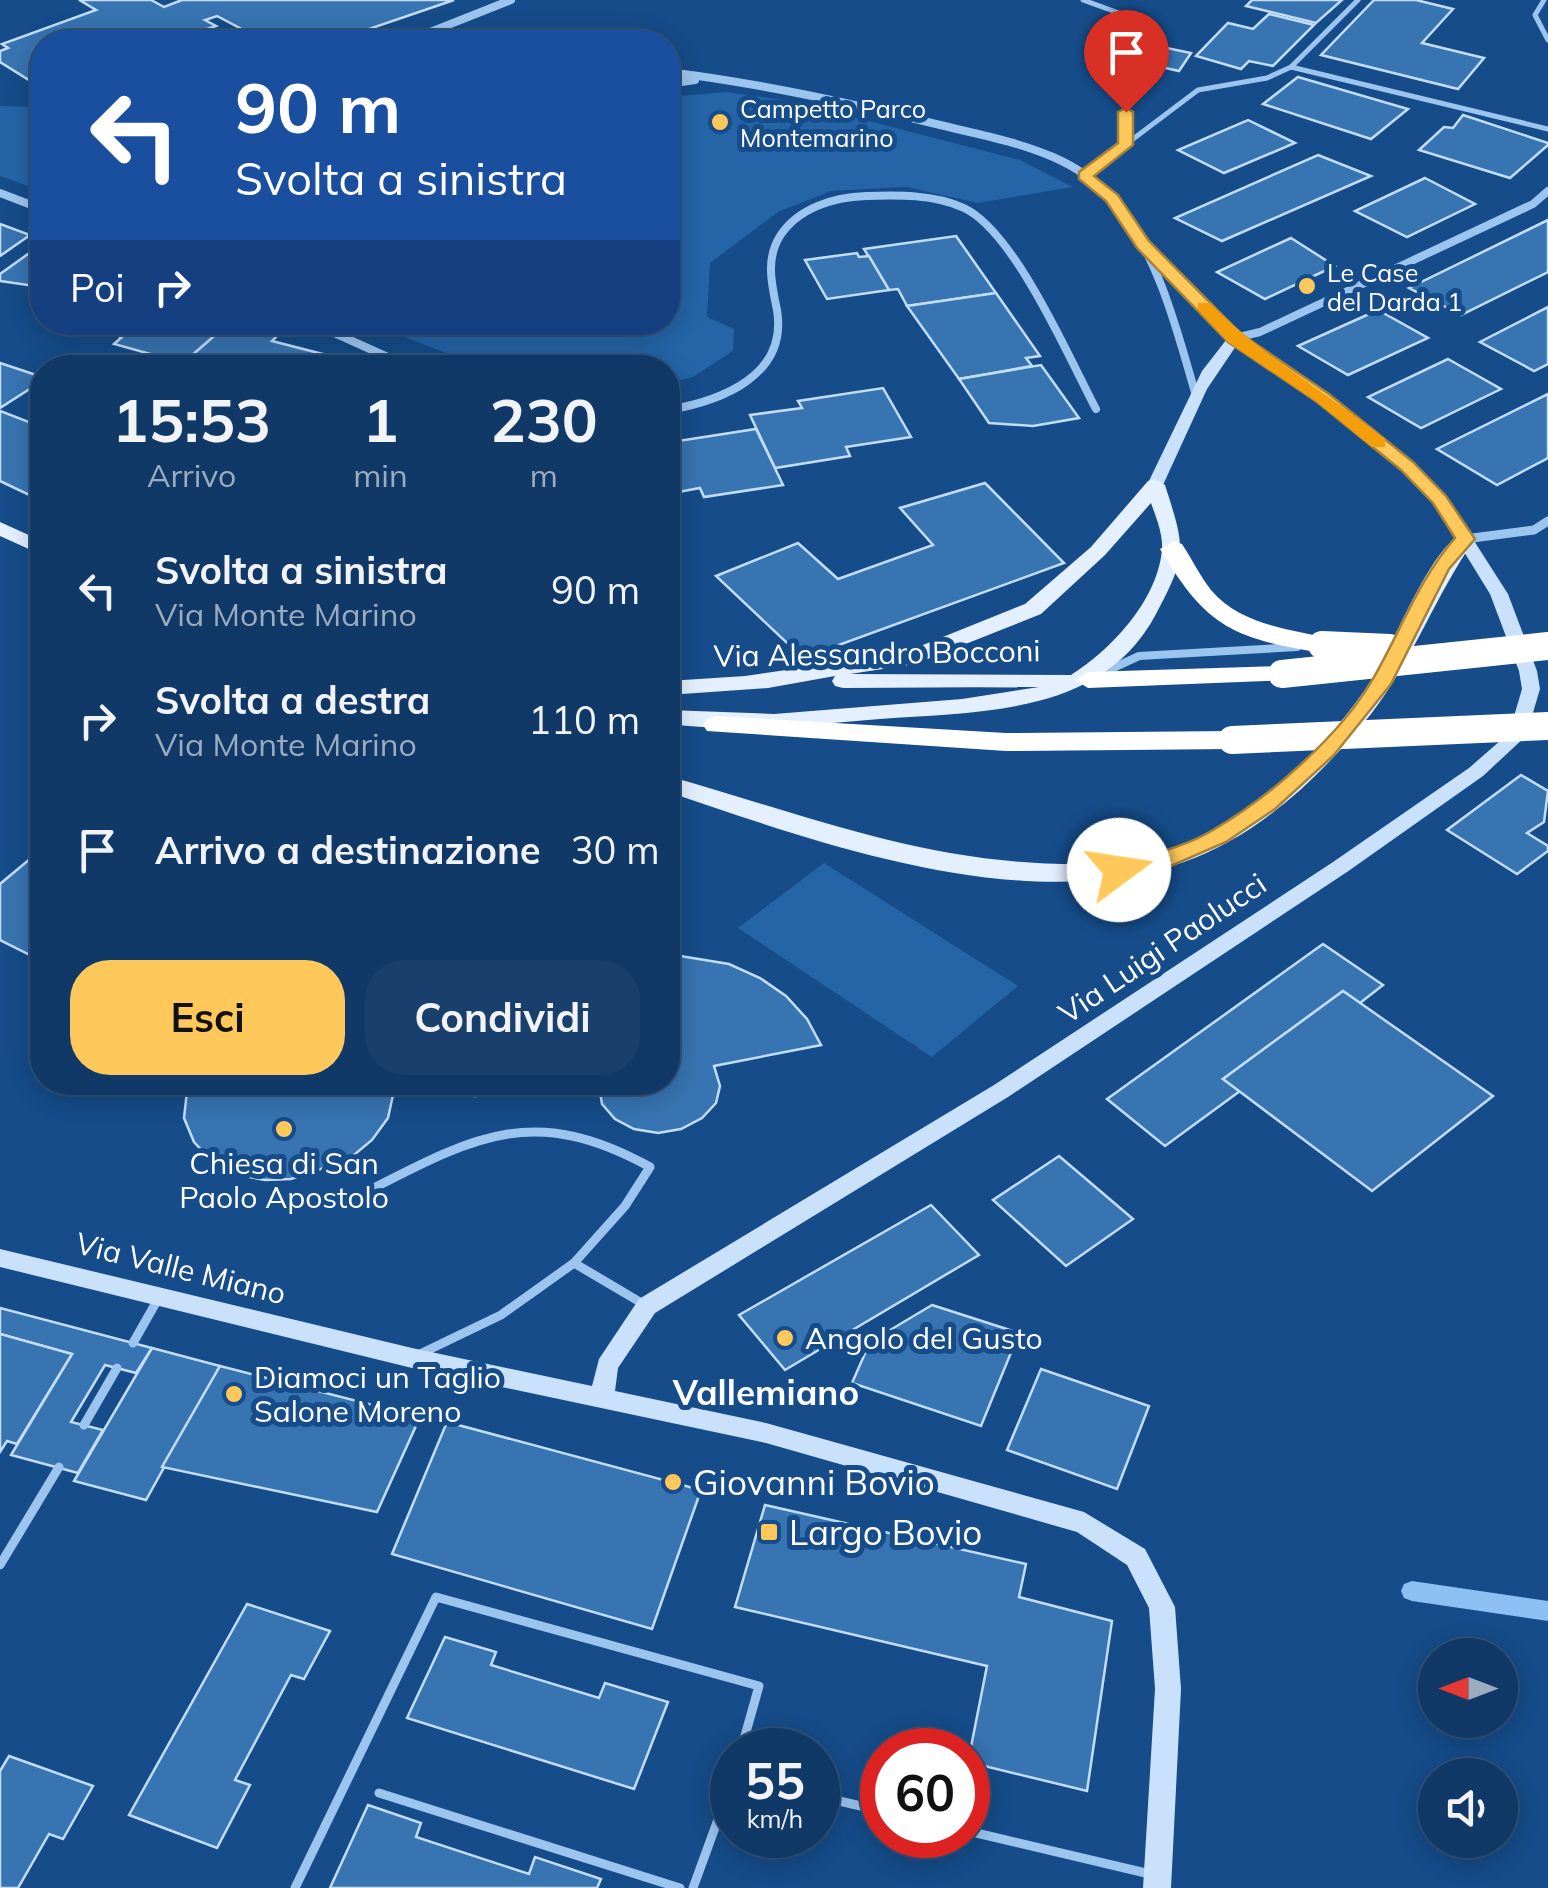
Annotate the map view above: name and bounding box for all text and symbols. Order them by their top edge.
pin [1084,10,1169,113]
icon: arrive [1099,25,1154,80]
text: 90 m [235,63,401,151]
icon: left [70,70,200,200]
place label: Campetto Parco Montemarino [740,93,926,153]
marker: Campetto Parco Montemarino [709,111,731,133]
text: Svolta a sinistra [235,150,567,206]
place label: Le Case del Darda 1 [1327,257,1462,317]
icon: right [145,260,200,315]
text: Poi [70,264,125,312]
marker: Le Case del Darda 1 [1296,275,1318,297]
text: 15:53 [112,382,271,457]
text: 1 [362,382,398,457]
text: 230 [490,382,598,457]
text: Arrivo [147,455,236,495]
text: min [353,455,408,495]
text: m [530,455,558,495]
text: Svolta a sinistra [155,546,448,594]
icon: left [70,563,125,618]
text: 90 m [551,566,640,614]
text: Via Monte Marino [155,594,417,634]
street label: Via Alessandro Bocconi [713,631,1041,675]
text: Svolta a destra [155,676,430,724]
icon: right [70,693,125,748]
text: 110 m [528,696,640,744]
text: Via Monte Marino [155,724,417,764]
position arrow [1067,818,1171,922]
icon: arrive [70,823,125,878]
text: Arrivo a destinazione [155,826,541,874]
text: 30 m [571,826,660,874]
street label: Via Luigi Paolucci [1051,864,1273,1032]
button: Esci [70,960,345,1075]
button: Condividi [365,960,640,1075]
marker: Chiesa di San Paolo Apostolo [273,1118,295,1140]
place label: Chiesa di San Paolo Apostolo [179,1144,389,1216]
street label: Via Valle Miano [72,1224,290,1312]
place label: Angolo del Gusto [805,1319,1043,1357]
marker: Angolo del Gusto [774,1327,796,1349]
place label: Diamoci un Taglio Salone Moreno [254,1358,501,1430]
district label: Vallemiano [672,1370,859,1414]
marker: Diamoci un Taglio Salone Moreno [223,1383,245,1405]
place label: Giovanni Bovio [693,1460,935,1504]
marker: Giovanni Bovio [662,1471,684,1493]
place label: Largo Bovio [789,1510,982,1554]
marker: Largo Bovio [758,1521,780,1543]
north arrow [1418,1638,1518,1738]
map controls [1418,1638,1518,1858]
speed limit sign: 60 [860,1728,990,1858]
text: 55 [745,1749,805,1812]
button: sound [1418,1758,1518,1858]
text: km/h [747,1803,803,1834]

